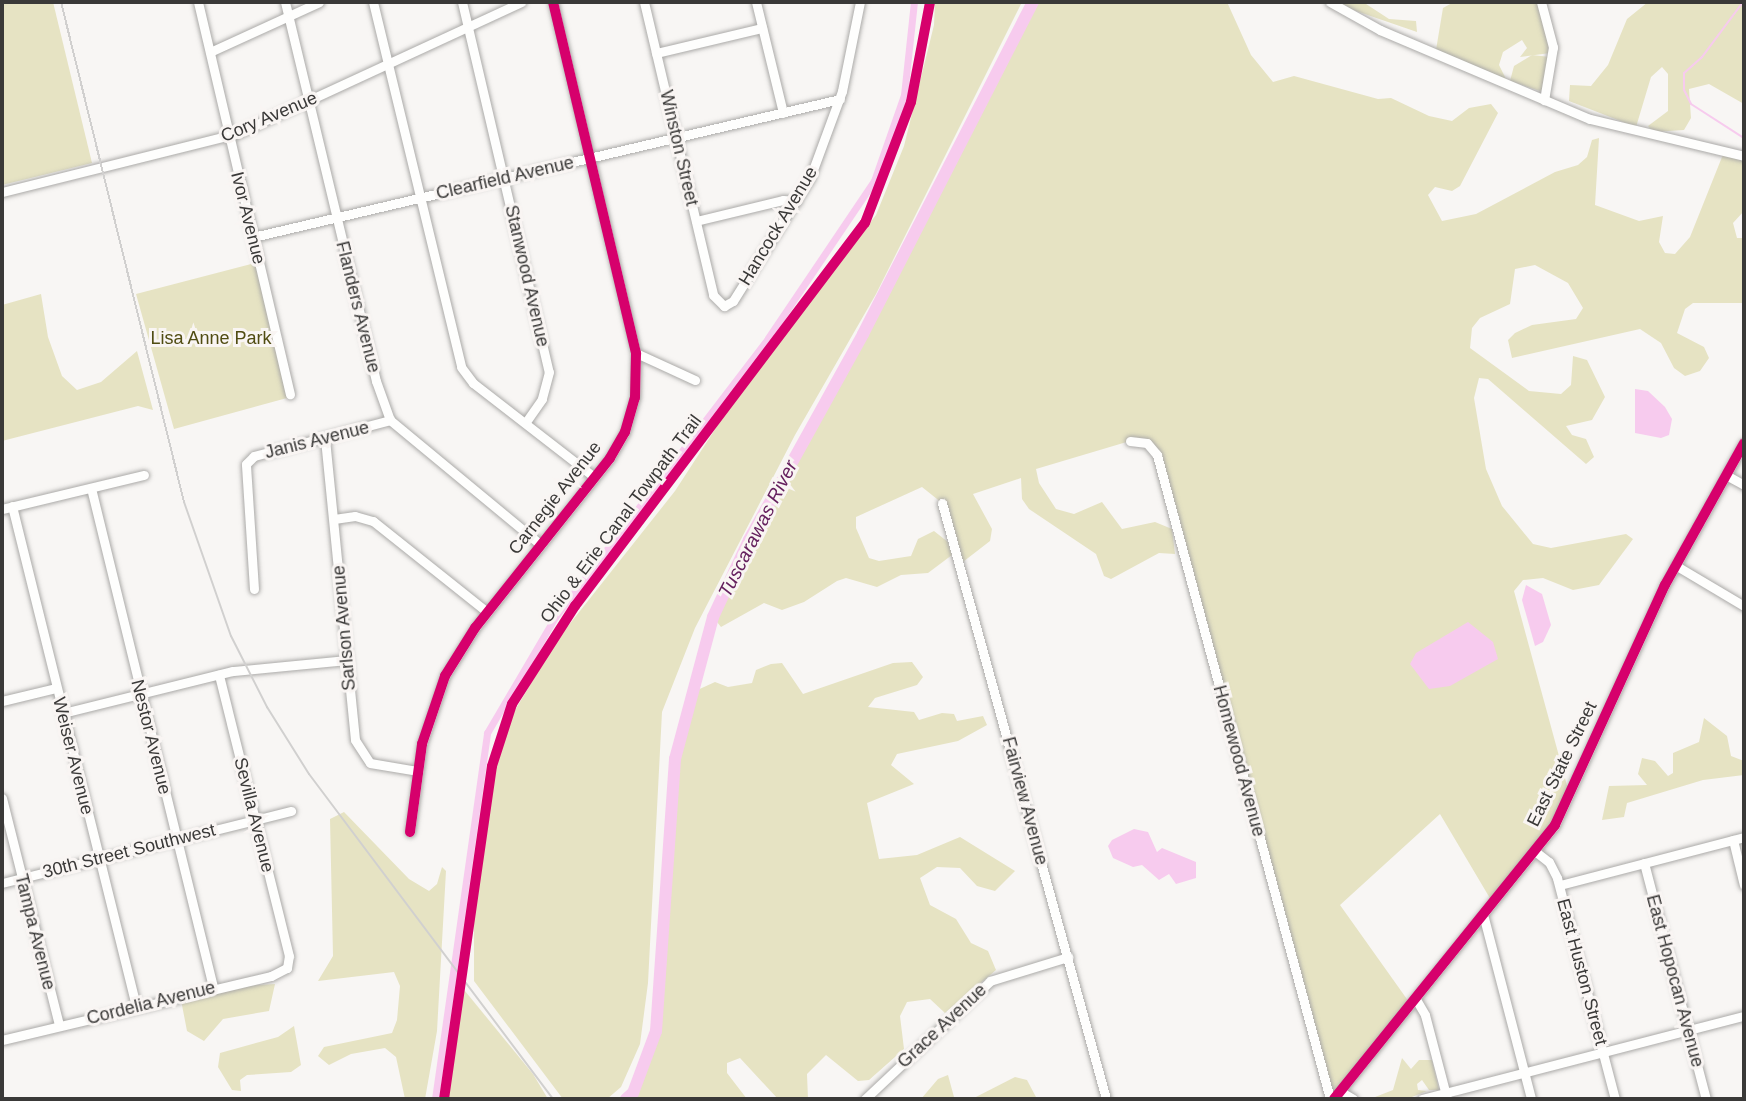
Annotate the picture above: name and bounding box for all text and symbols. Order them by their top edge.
street label: Cory Avenue [217,87,321,147]
street label: Winston Street [655,88,703,208]
street label: Clearfield Avenue [434,152,576,204]
street label: Hancock Avenue [734,162,822,290]
street label: Ivor Avenue [226,169,270,267]
street label: Stanwood Avenue [500,203,554,349]
street label: Flanders Avenue [331,239,385,375]
park label: Lisa Anne Park [150,327,272,349]
street label: Ohio & Erie Canal Towpath Trail [536,410,706,628]
street label: Janis Avenue [262,416,372,464]
street label: Carnegie Avenue [504,437,606,559]
water label: Tuscarawas River [714,457,802,601]
street label: Sarlson Avenue [328,564,360,692]
street label: Nestor Avenue [126,677,176,797]
street label: Homewood Avenue [1208,682,1270,840]
street label: Weiser Avenue [48,694,98,818]
street label: East State Street [1522,698,1602,830]
street label: Fairview Avenue [997,734,1053,868]
street label: Sevilla Avenue [229,755,279,875]
street label: 30th Street Southwest [40,819,218,883]
street label: Tampa Avenue [10,871,60,993]
street label: East Hopocan Avenue [1641,892,1709,1070]
street label: East Huston Street [1552,896,1612,1048]
street label: Cordelia Avenue [84,976,218,1030]
street label: Grace Avenue [893,979,991,1073]

